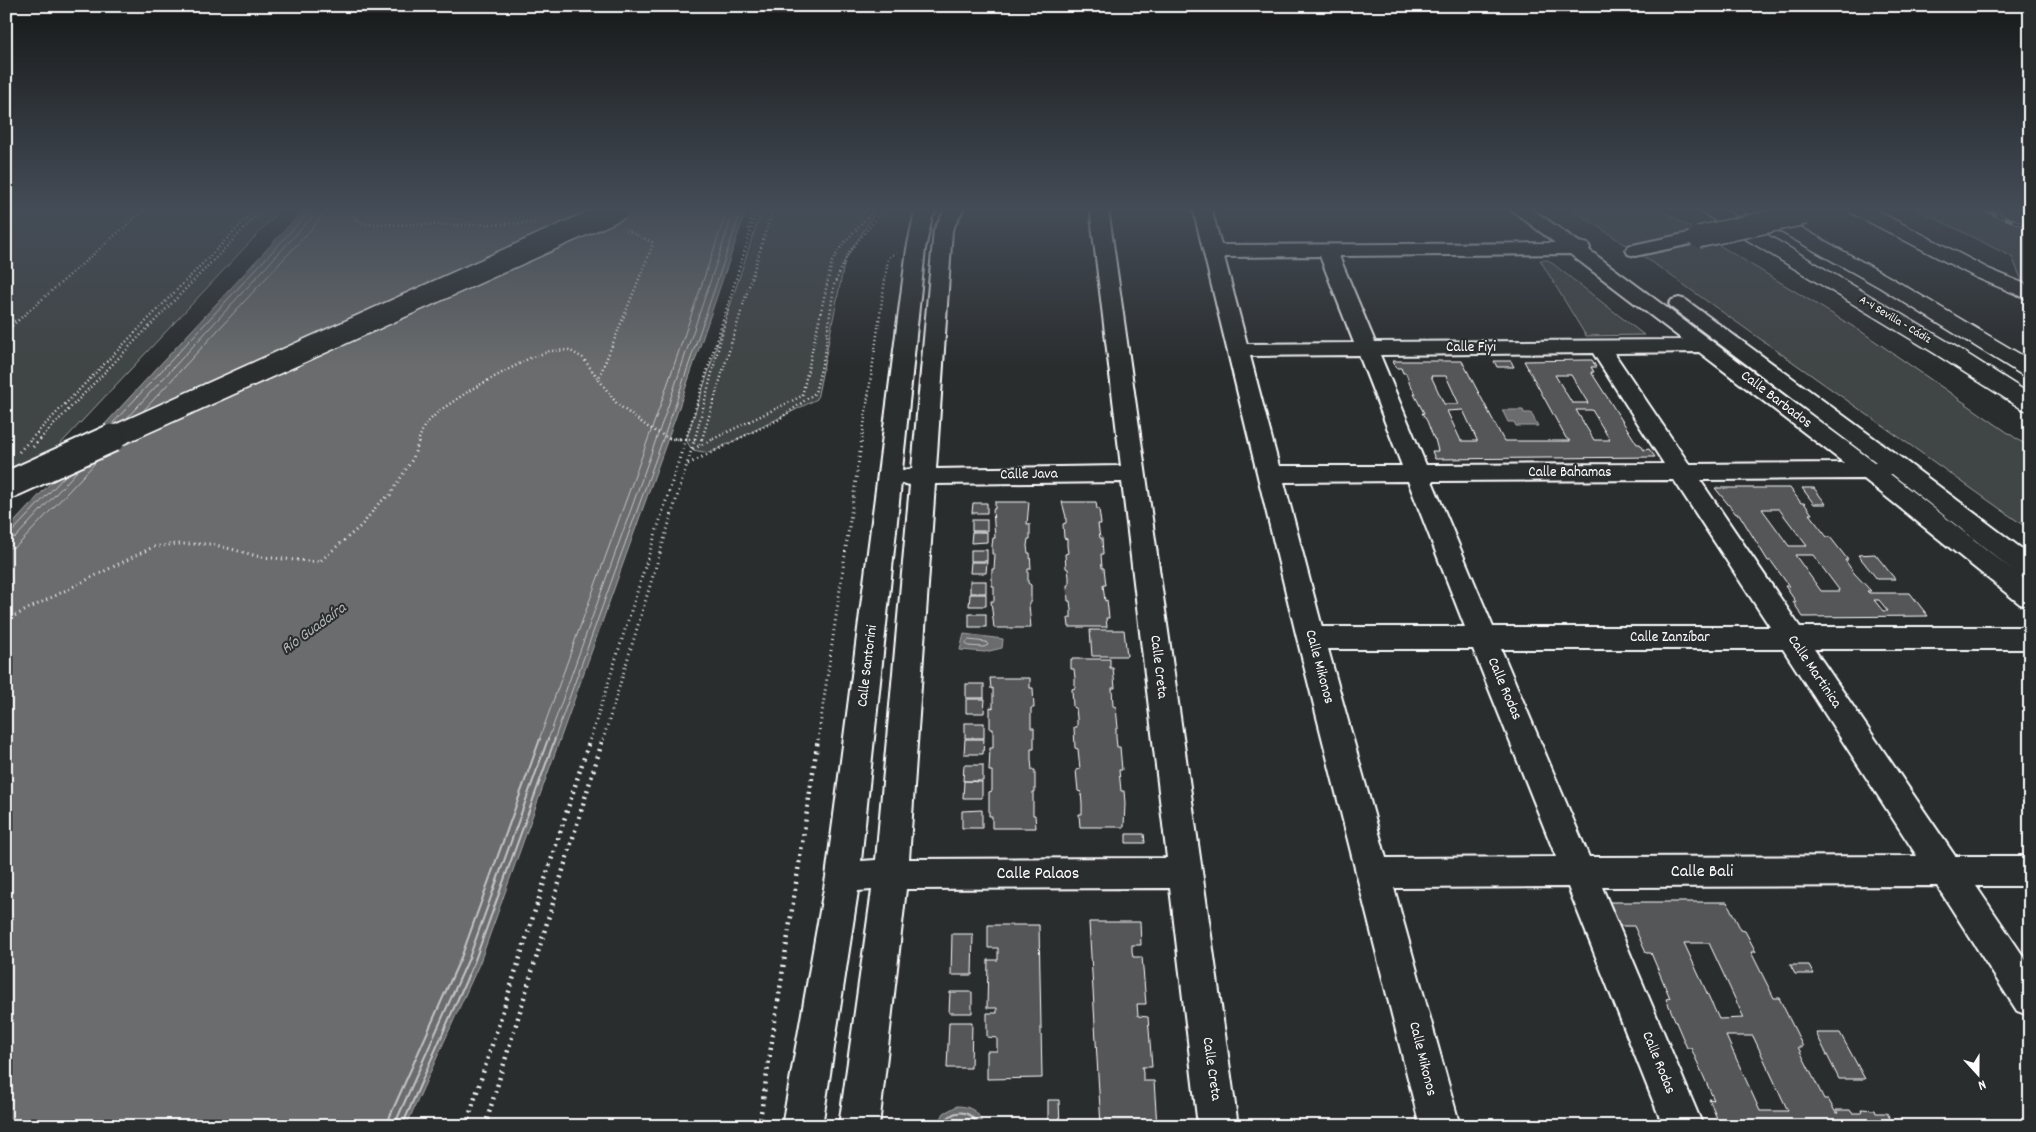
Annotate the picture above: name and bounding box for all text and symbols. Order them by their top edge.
street label: A-4 Sevilla - Cádiz [1856,292,1935,348]
street label: Calle Fiyi [1446,337,1496,359]
street label: Calle Barbados [1735,366,1817,434]
street label: Calle Bahamas [1528,462,1612,484]
street label: Calle Java [1000,463,1059,486]
water label: Río Guadaíra [277,597,352,660]
street label: Calle Santorini [852,624,884,708]
street label: Calle Mikonos [1299,627,1339,707]
street label: Calle Zanzíbar [1630,627,1710,649]
street label: Calle Martinica [1781,631,1847,714]
street label: Calle Creta [1143,634,1173,701]
street label: Calle Rodas [1481,654,1527,724]
street label: Calle Bali [1671,860,1733,885]
street label: Calle Palaos [997,862,1079,887]
street label: Calle Mikonos [1402,1020,1442,1098]
street label: Calle Rodas [1635,1028,1681,1098]
street label: Calle Creta [1196,1036,1226,1103]
north arrow [1954,1050,2004,1100]
text: N [1975,1074,1989,1095]

